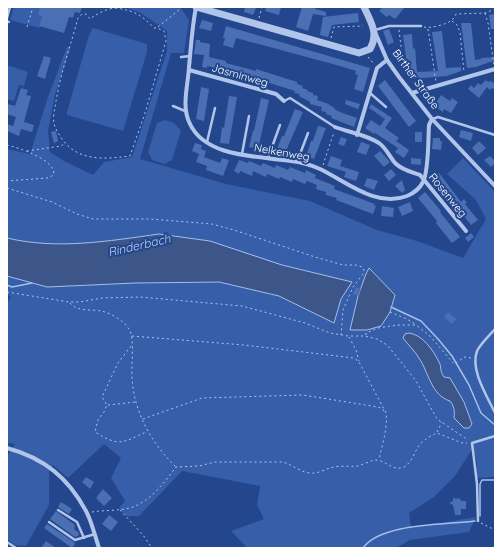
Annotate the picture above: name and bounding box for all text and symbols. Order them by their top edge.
street label: Birther Straße [390,46,442,112]
street label: Jasminweg [210,60,270,90]
street label: Nelkenweg [253,140,311,164]
street label: Rosenweg [426,170,470,220]
water label: Rinderbach [106,230,172,259]

